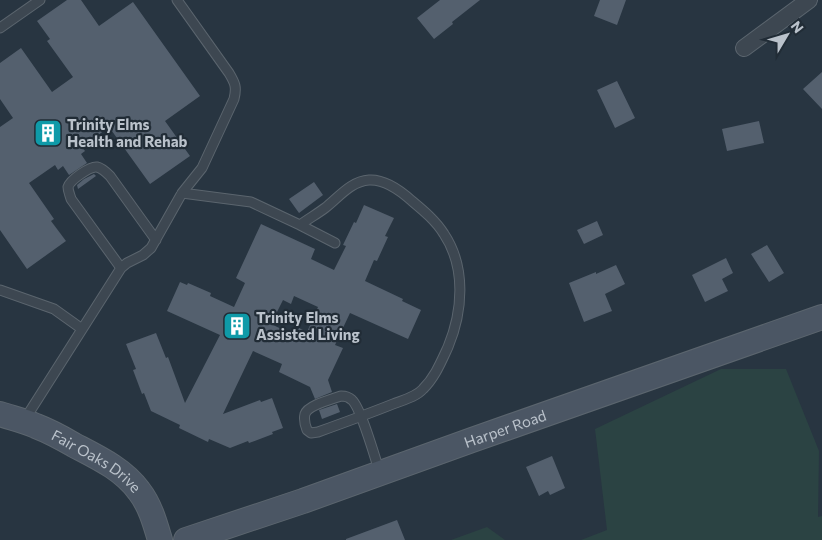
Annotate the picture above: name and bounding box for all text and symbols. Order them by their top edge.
north arrow [762,10,812,60]
text: N [788,17,808,36]
place label: Trinity Elms Health and Rehab [67,115,188,150]
building icon: Trinity Elms Health and Rehab [33,118,63,148]
place label: Trinity Elms Assisted Living [256,308,360,343]
building icon: Trinity Elms Assisted Living [222,311,252,341]
street label: Harper Road [461,406,548,451]
street label: Fair Oaks Drive [49,425,145,496]

